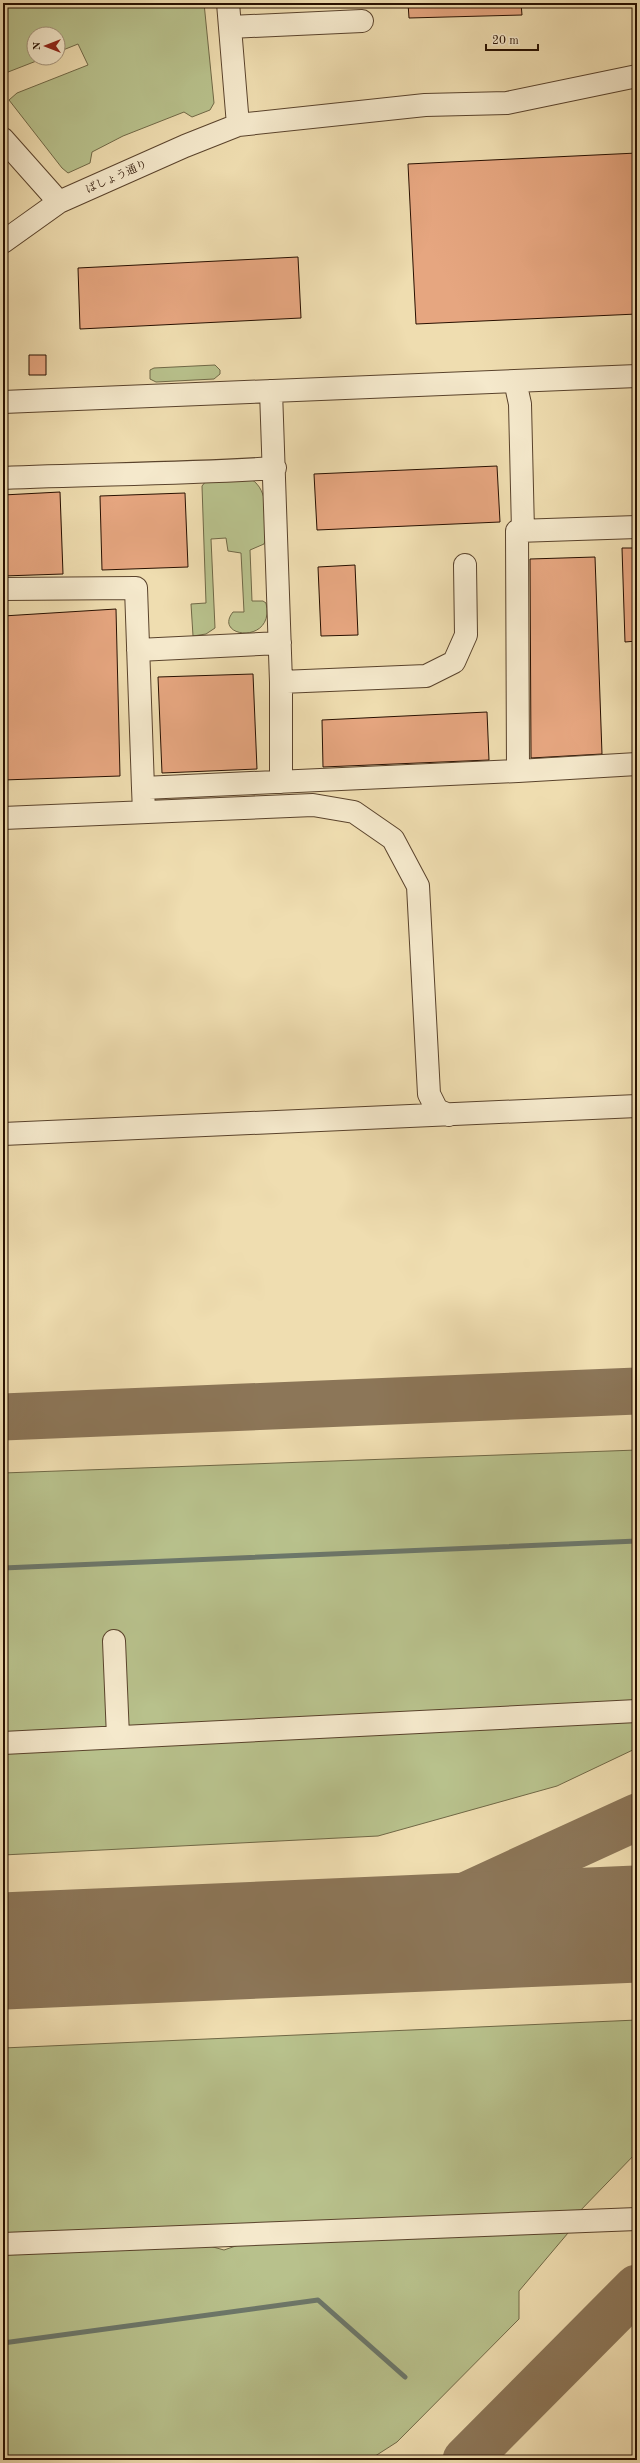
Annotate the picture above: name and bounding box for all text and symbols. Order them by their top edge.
north arrow [26,26,66,66]
scale bar [486,26,538,52]
text: 20 m [492,35,519,47]
text: N [32,41,43,50]
street label: ばしょう通り [83,157,149,196]

